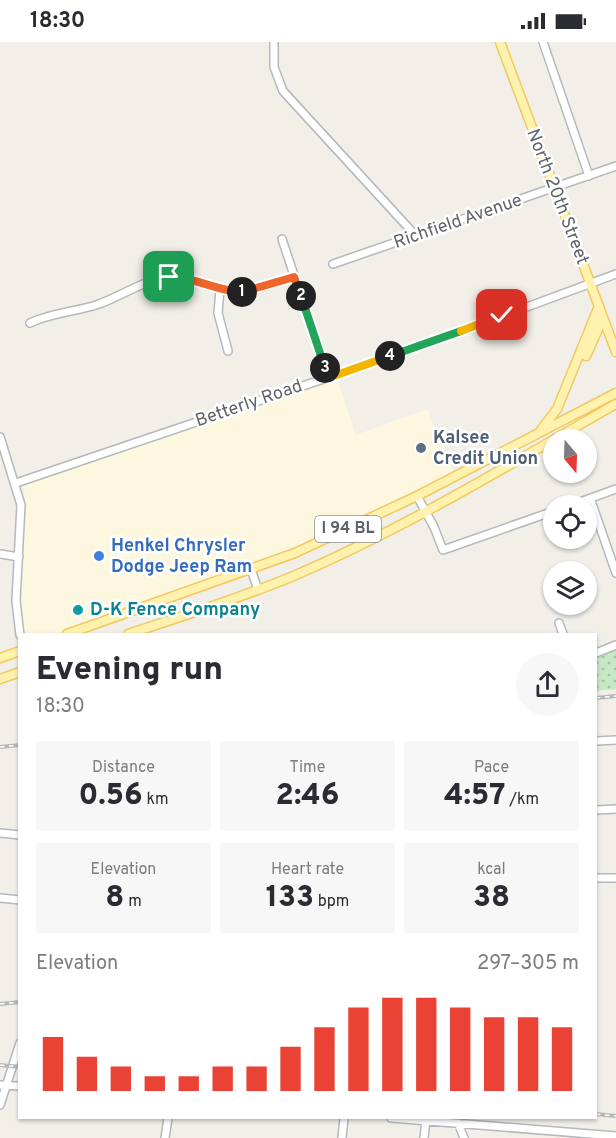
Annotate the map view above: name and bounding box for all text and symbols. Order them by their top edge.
text: 18:30 [30,8,85,35]
street label: North 20th Street [521,126,593,268]
street label: Richfield Avenue [391,189,525,255]
pin [143,251,194,302]
icon: arrive [152,260,185,293]
pin: 1 [227,277,257,307]
pin: 2 [286,281,316,311]
text: 1 [239,282,245,302]
text: 2 [296,286,306,306]
pin [476,289,527,340]
icon: check [485,298,518,331]
pin: 4 [375,341,405,371]
text: 4 [385,346,395,366]
pin: 3 [310,353,340,383]
text: 3 [320,358,330,378]
street label: Betterly Road [193,375,305,433]
place label: Kalsee Credit Union [433,427,538,471]
north arrow [543,429,597,483]
map controls [543,429,597,615]
marker: Kalsee Credit Union [414,441,428,455]
button: locate [543,495,597,549]
road number: I 94 BL [315,516,381,542]
place label: Henkel Chrysler Dodge Jeep Ram [111,535,252,579]
marker: Henkel Chrysler Dodge Jeep Ram [92,549,106,563]
button: layers [543,561,597,615]
place label: D-K Fence Company [90,599,260,622]
marker: D-K Fence Company [71,603,85,617]
text: Evening run [36,650,223,692]
button: share [516,653,579,716]
text: 18:30 [36,694,85,720]
text: Distance [92,758,155,778]
text: Time [290,758,325,778]
text: Pace [474,758,509,778]
text: 0.56 [78,778,143,815]
text: 2:46 [276,778,339,815]
text: 4:57 [444,778,505,815]
text: km [143,790,169,810]
text: /km [505,790,539,810]
text: Elevation [91,860,156,880]
text: Heart rate [271,860,344,880]
text: kcal [477,860,506,880]
text: 8 [105,880,124,917]
text: 133 [266,880,314,917]
text: 38 [473,880,510,917]
text: m [124,892,142,912]
text: bpm [314,892,349,912]
text: Elevation [36,951,118,977]
text: 297–305 m [477,951,579,977]

